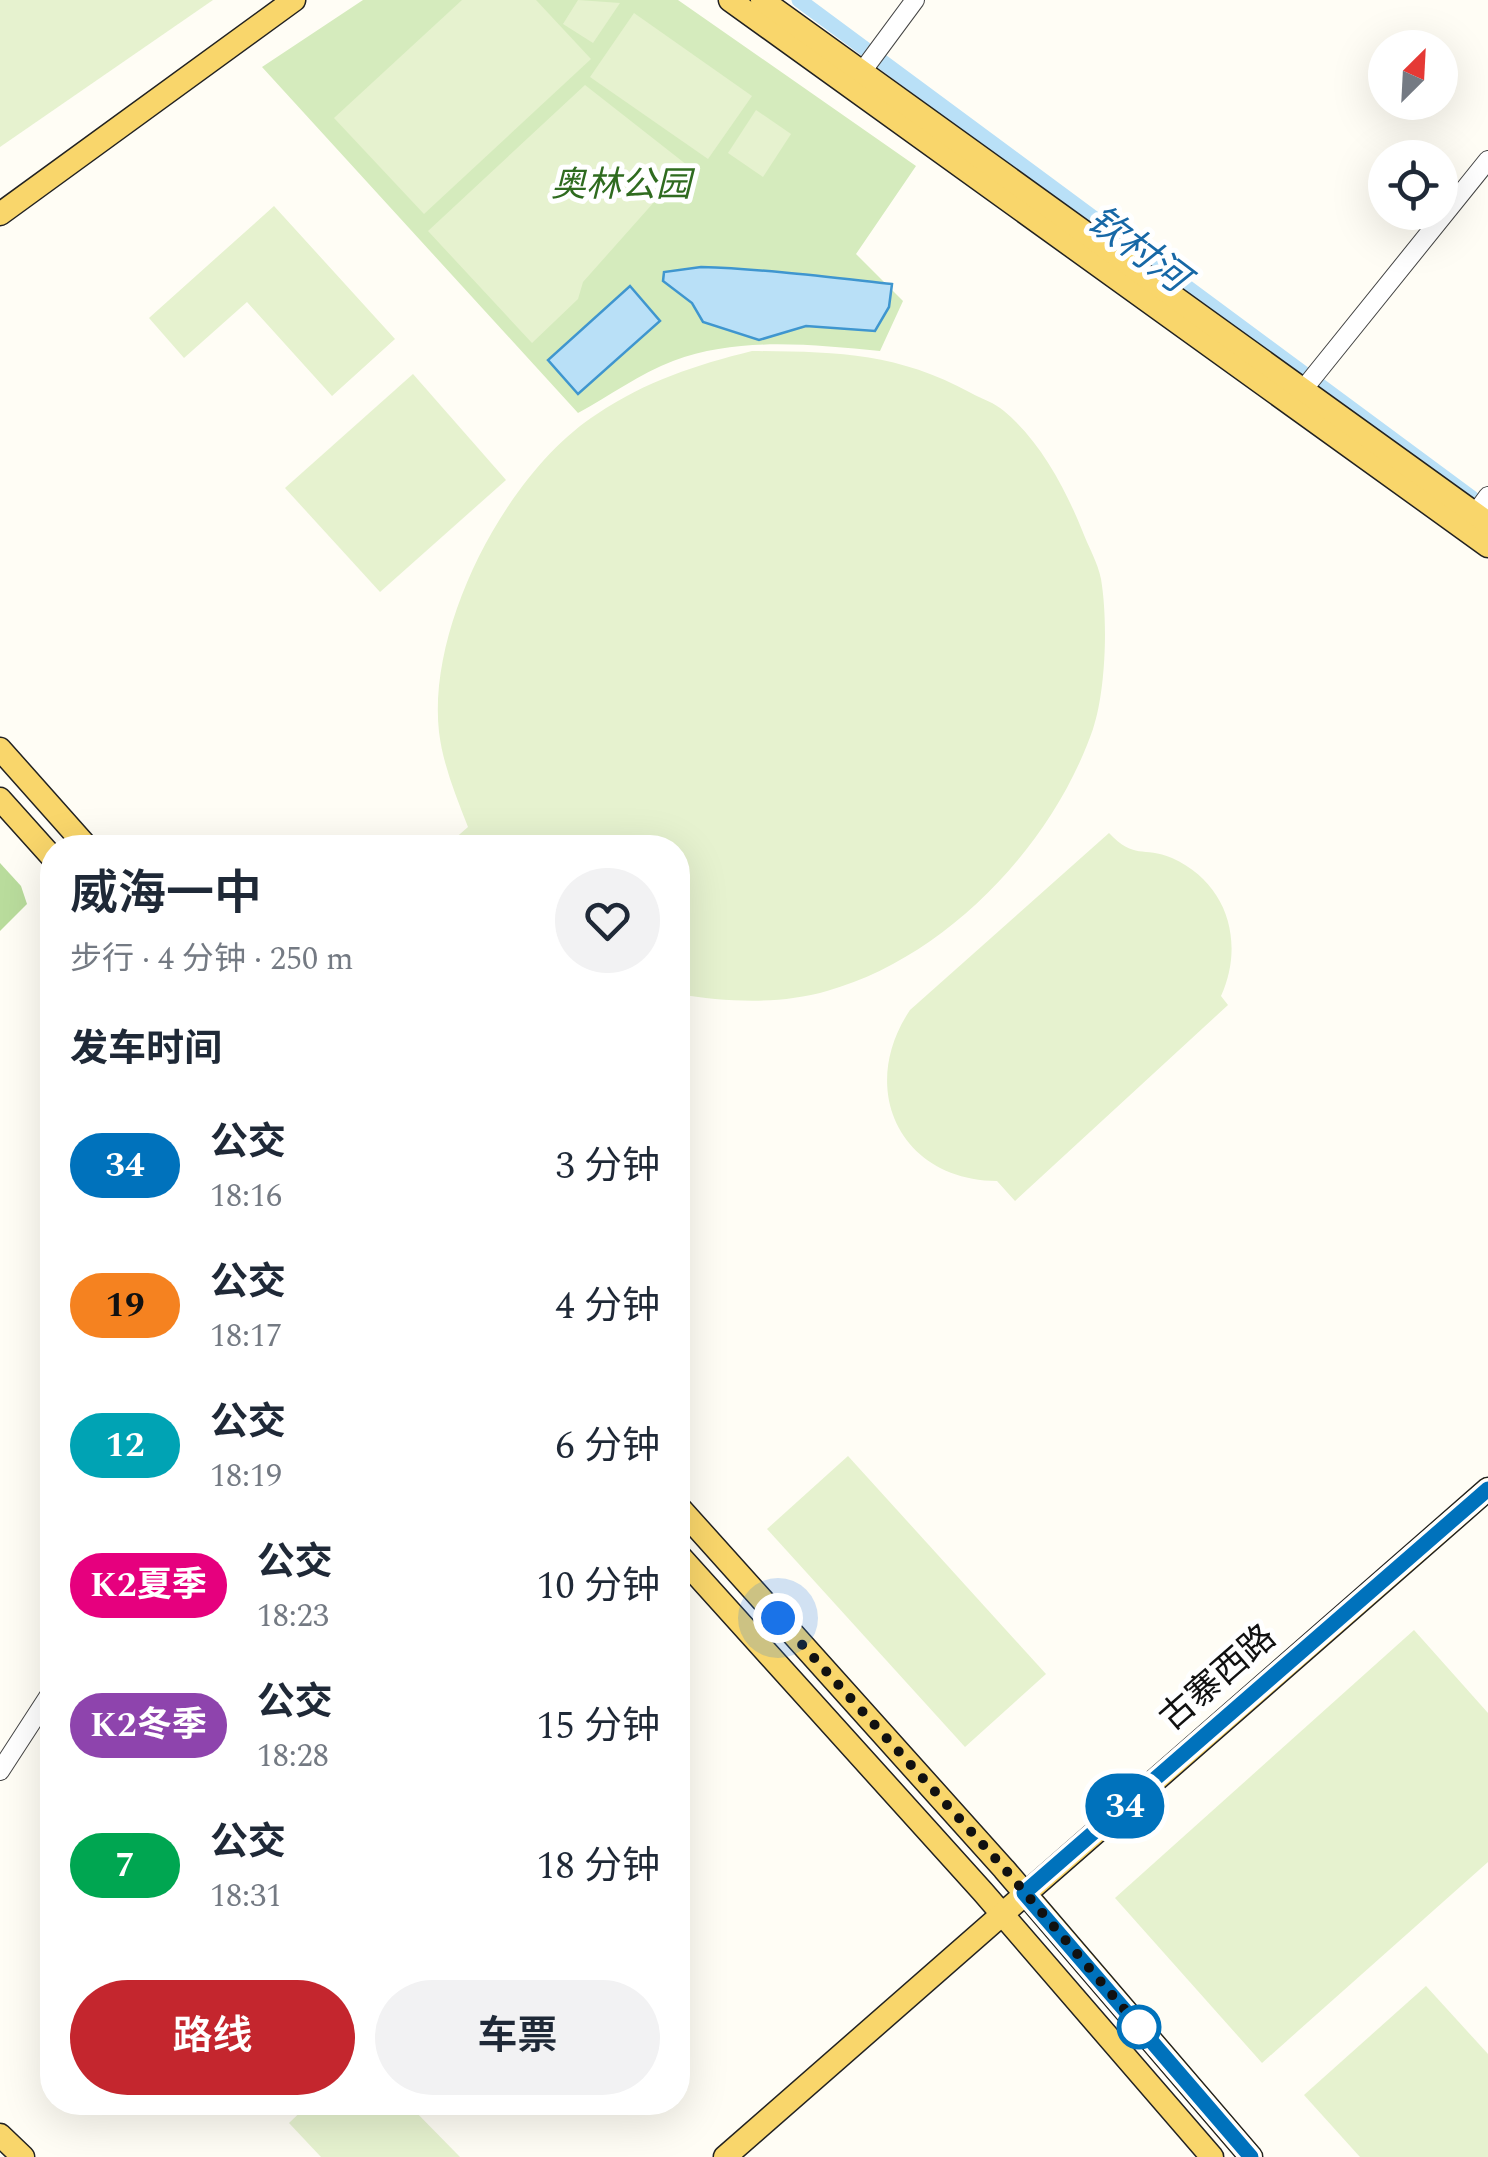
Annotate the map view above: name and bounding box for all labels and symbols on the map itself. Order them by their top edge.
north arrow [1368,30,1458,120]
park label: 奥林公园 [551,159,696,212]
water label: 钦村河 [1074,193,1206,312]
your location [753,1593,803,1643]
street label: 古寨西路 [1148,1612,1288,1744]
line badge: 34 [1080,1774,1170,1838]
unlabelled marker [1118,2006,1160,2048]

